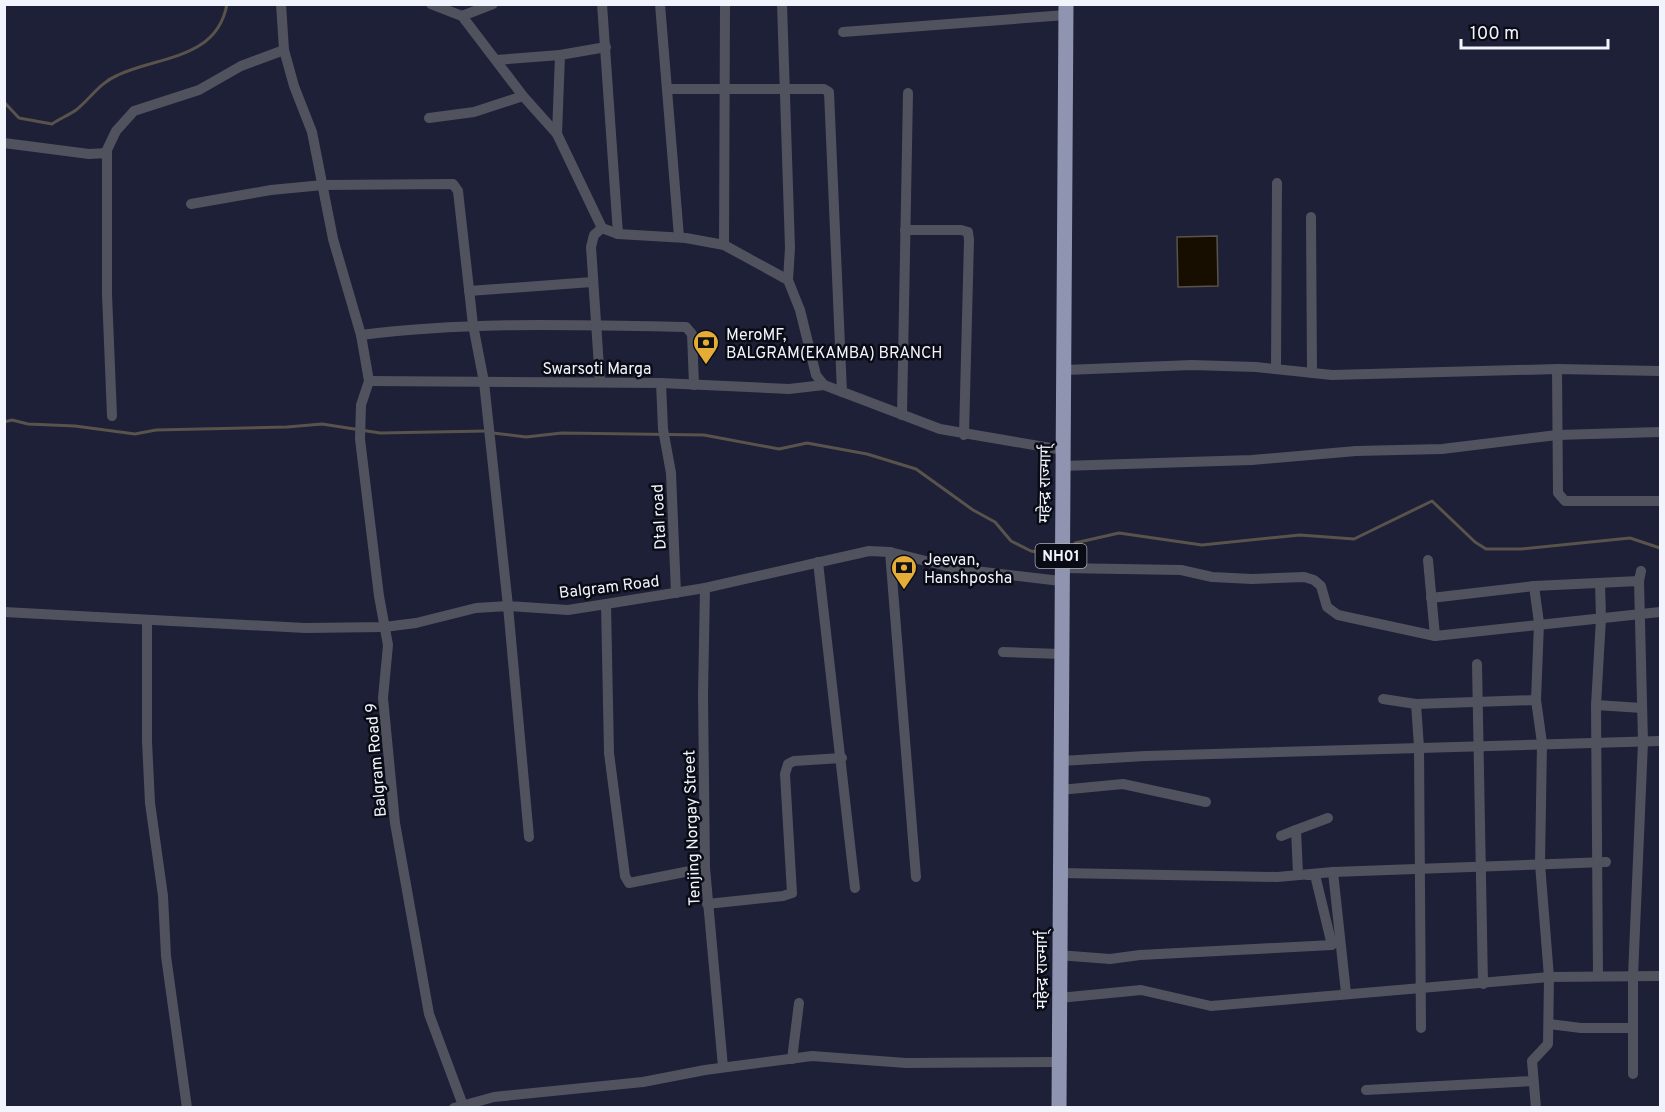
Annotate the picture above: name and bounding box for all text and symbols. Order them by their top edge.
scale bar [1461,12,1608,50]
text: 100 m [1470,23,1519,46]
place label: MeroMF, BALGRAM(EKAMBA) BRANCH [726,326,942,364]
bank icon: MeroMF, BALGRAM(EKAMBA) BRANCH [691,328,721,366]
street label: Swarsoti Marga [542,360,652,380]
street label: महेन्द्र राज्मार्ग् [1034,442,1057,523]
street label: Dtal road [648,484,672,550]
road number: NH01 [1036,544,1086,568]
place label: Jeevan, Hanshposha [924,551,1012,589]
bank icon: Jeevan, Hanshposha [889,553,919,591]
street label: Balgram Road [558,572,661,604]
street label: Balgram Road 9 [362,702,392,818]
street label: Tenjing Norgay Street [680,750,706,906]
street label: महेन्द्र राज्मार्ग् [1032,928,1053,1009]

